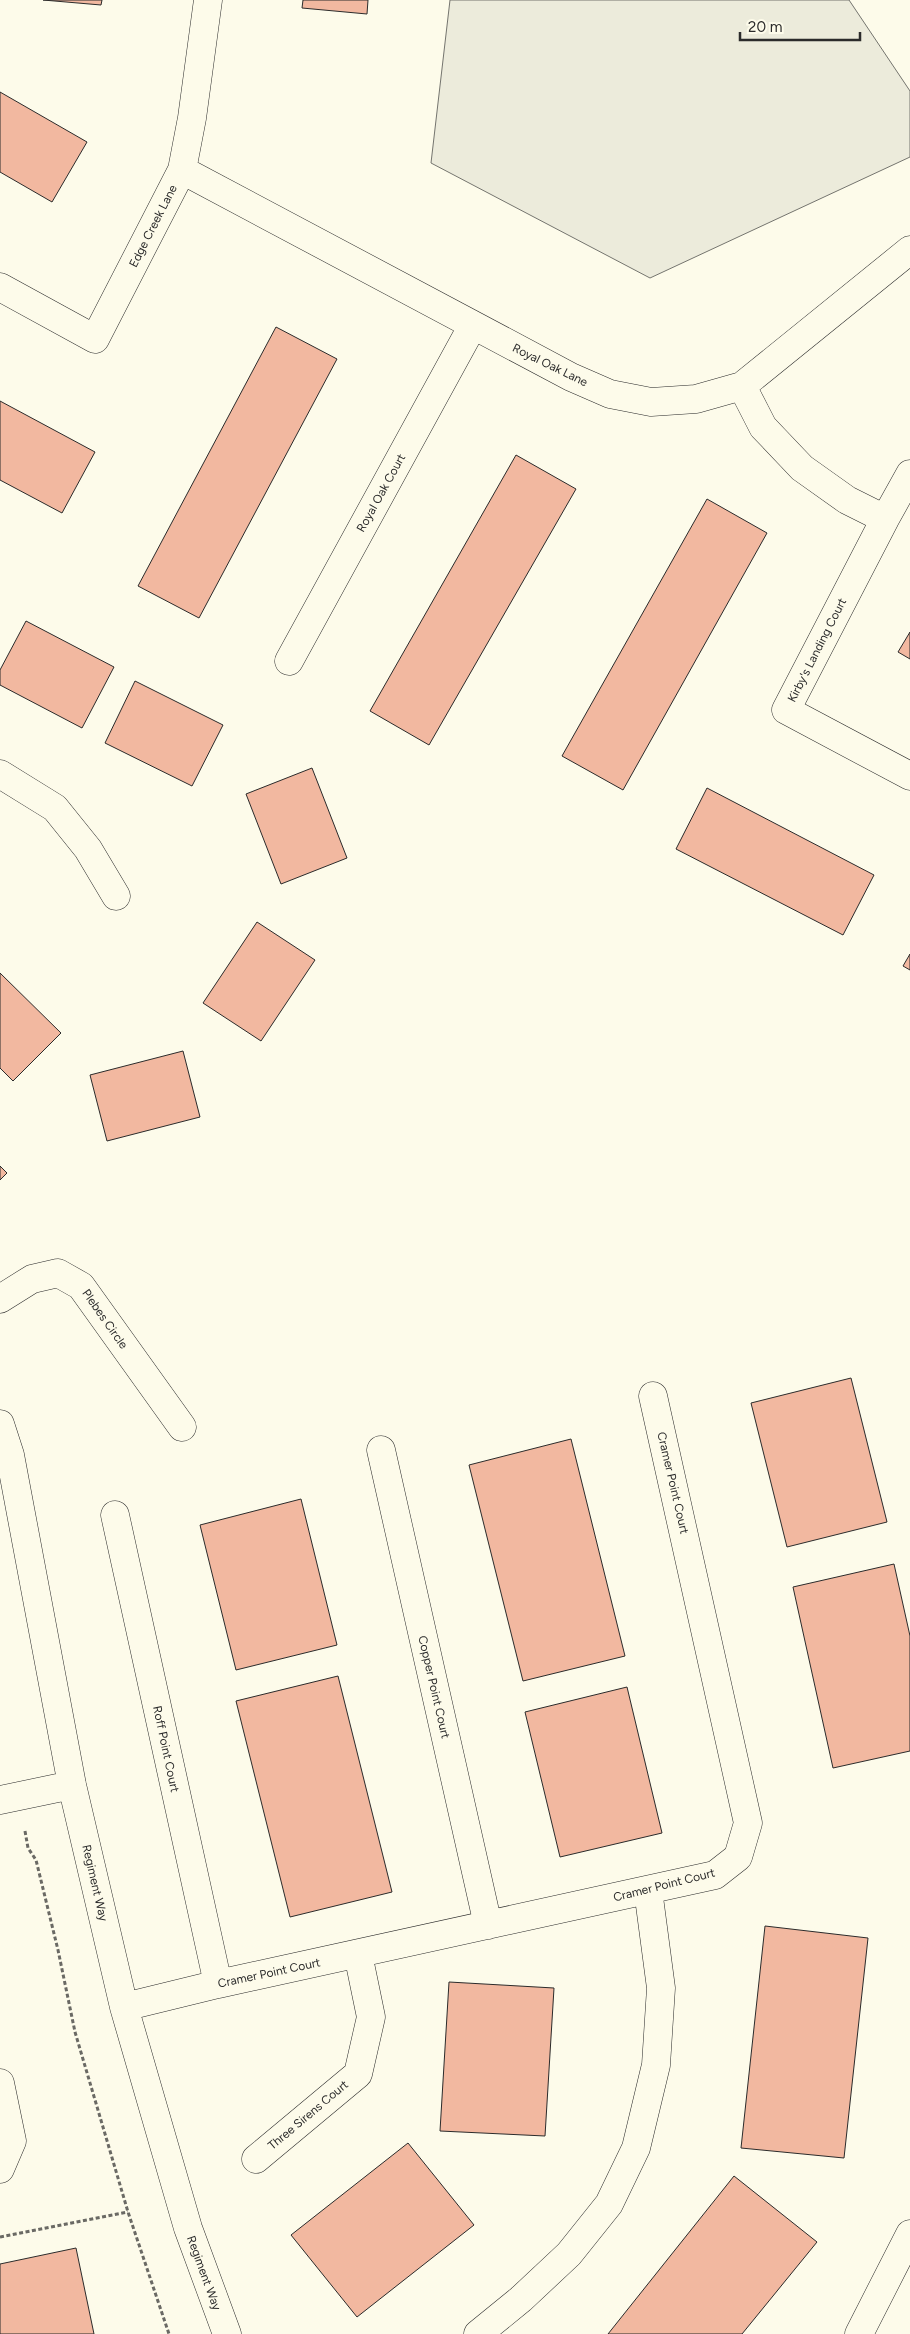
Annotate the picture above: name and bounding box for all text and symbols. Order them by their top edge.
scale bar [740,10,860,42]
text: 20 m [748,18,782,36]
street label: Edge Creek Lane [126,182,180,270]
street label: Royal Oak Lane [510,341,590,389]
street label: Royal Oak Court [354,451,409,535]
street label: Kirby's Landing Court [785,595,850,704]
street label: Plebes Circle [79,1287,131,1352]
street label: Cramer Point Court [654,1431,692,1536]
street label: Copper Point Court [415,1634,453,1740]
street label: Roff Point Court [150,1705,182,1794]
street label: Regiment Way [79,1843,111,1923]
street label: Cramer Point Court [612,1865,717,1904]
street label: Cramer Point Court [217,1955,322,1991]
street label: Three Sirens Court [265,2077,351,2153]
street label: Regiment Way [184,2234,224,2313]

